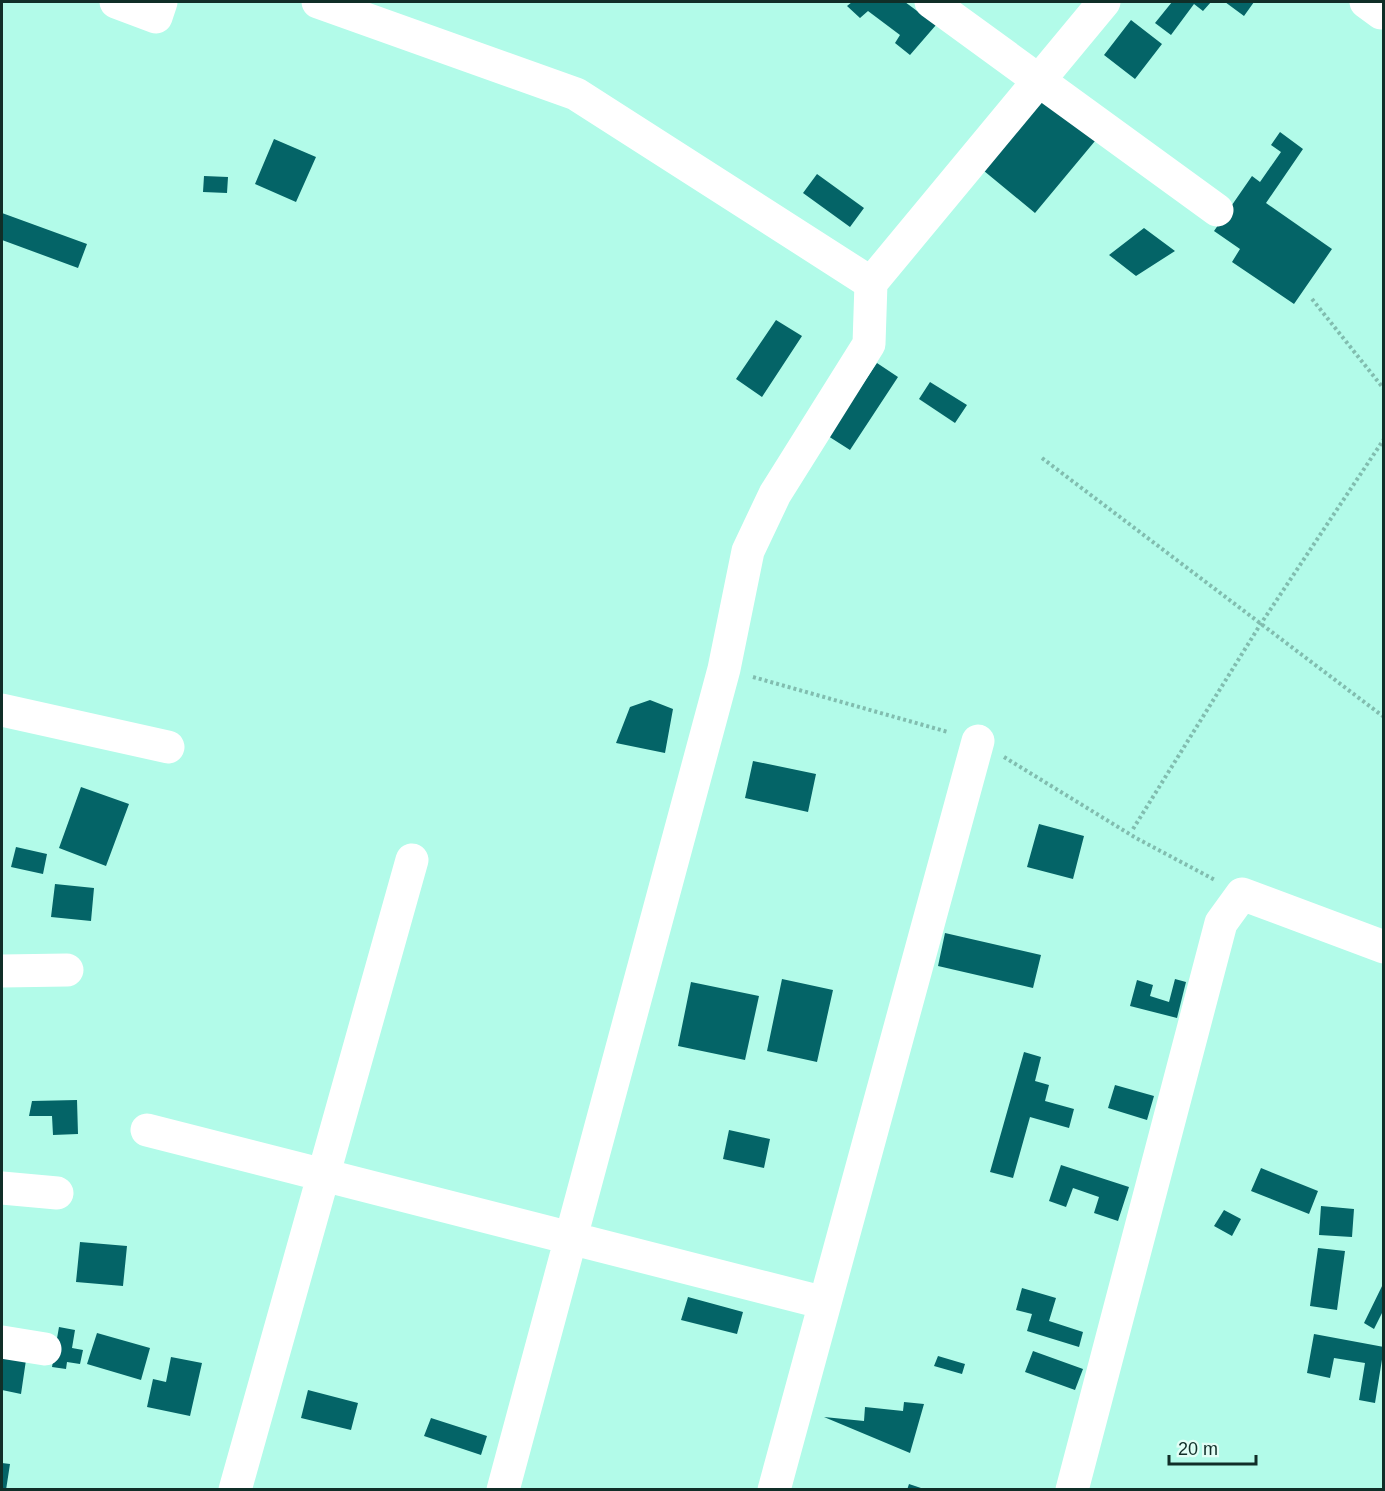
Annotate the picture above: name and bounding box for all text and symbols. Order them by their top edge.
scale bar [1169,1428,1256,1466]
text: 20 m [1178,1439,1218,1459]

